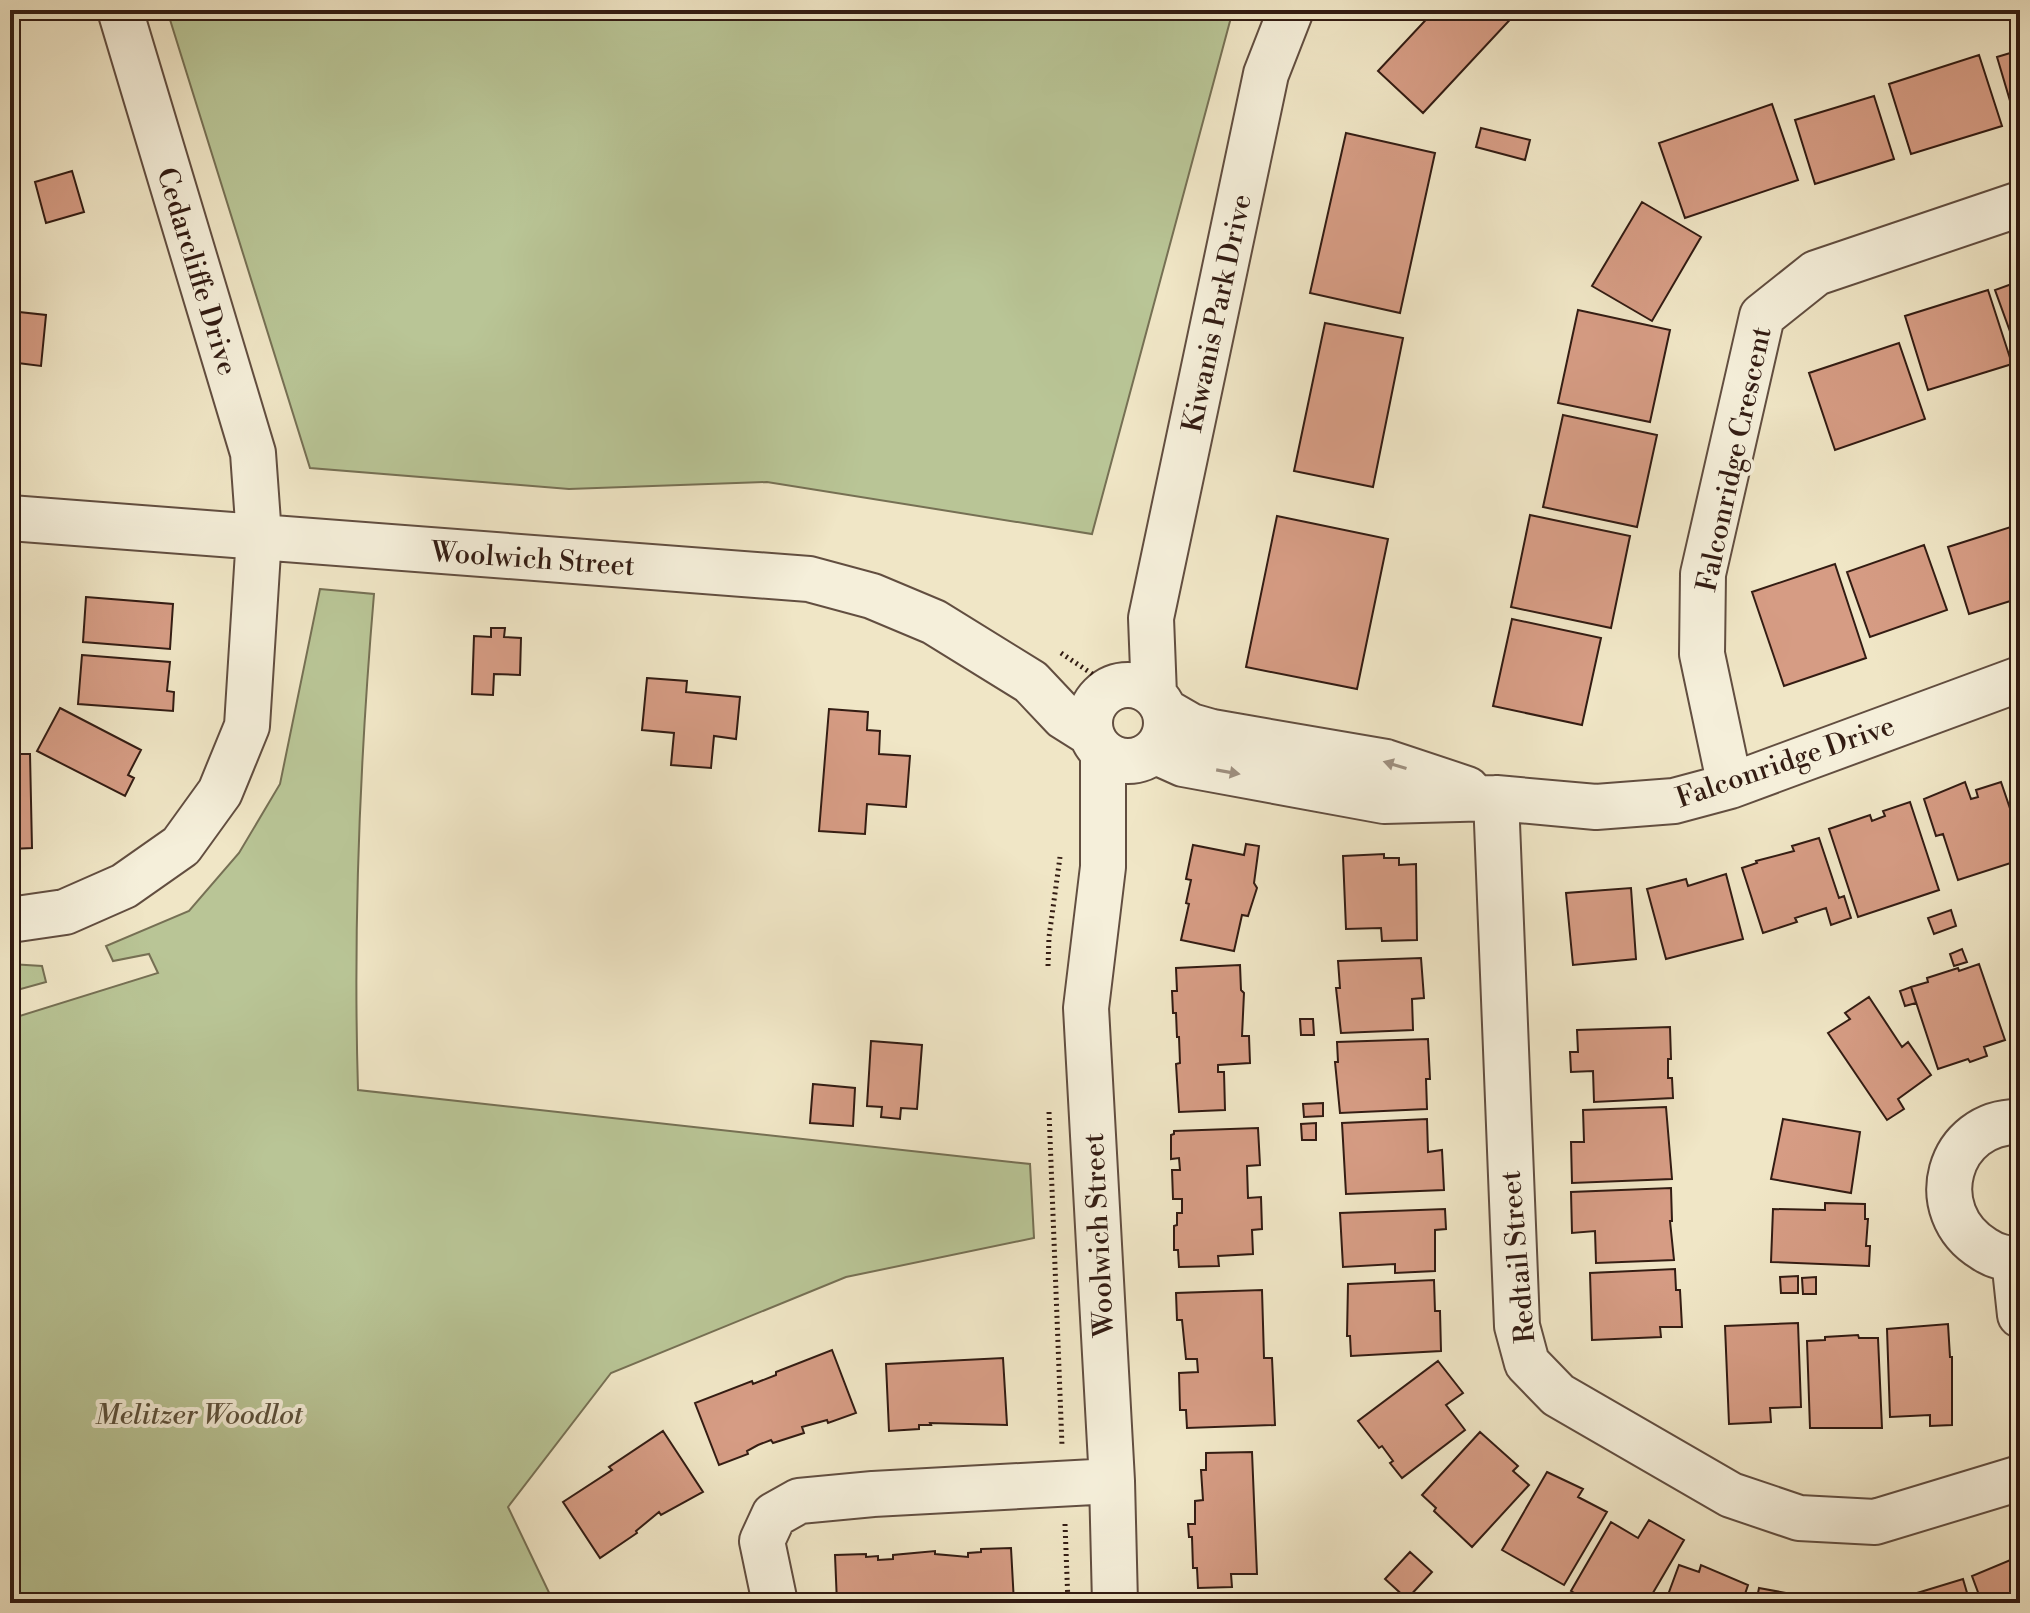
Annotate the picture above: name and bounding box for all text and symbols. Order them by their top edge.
street label: Cedarcliffe Drive [148,163,245,380]
street label: Kiwanis Park Drive [1175,191,1260,436]
street label: Falconridge Crescent [1689,324,1780,595]
street label: Woolwich Street [429,535,636,584]
street label: Falconridge Drive [1672,709,1899,816]
one-way arrow [1383,758,1407,771]
one-way arrow [1216,767,1241,779]
street label: Woolwich Street [1077,1132,1122,1339]
street label: Redtail Street [1494,1169,1543,1345]
park label: Melitzer Woodlot [95,1398,304,1433]

